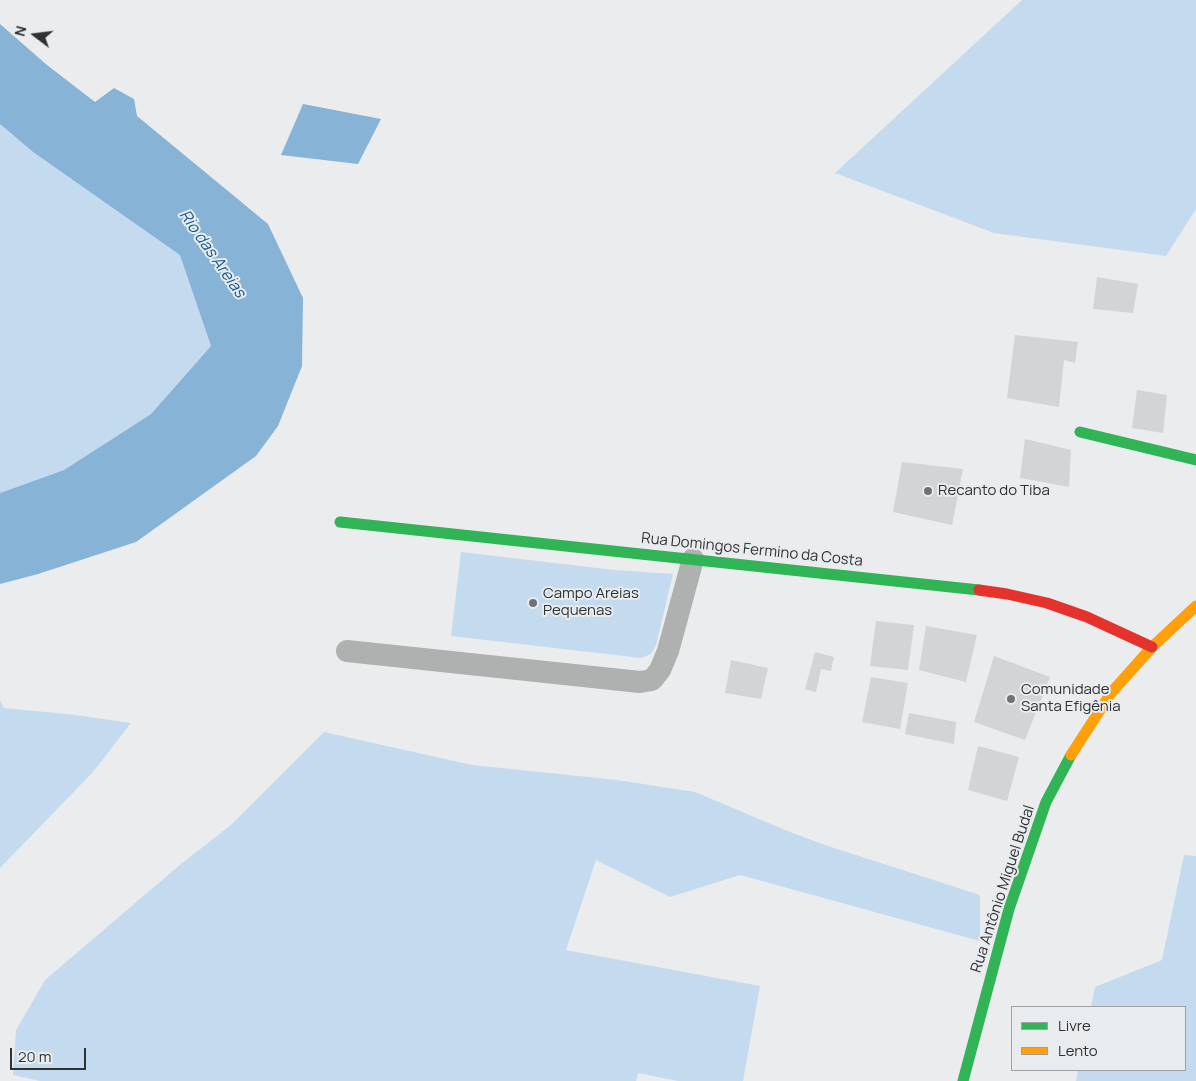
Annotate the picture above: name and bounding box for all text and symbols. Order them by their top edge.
north arrow [10,10,60,60]
text: N [10,24,31,38]
water label: Rio das Areias [175,206,249,302]
place label: Recanto do Tiba [938,482,1050,500]
marker: Recanto do Tiba [922,485,934,497]
street label: Rua Domingos Fermino da Costa [640,529,864,571]
place label: Campo Areias Pequenas [543,585,639,620]
marker: Campo Areias Pequenas [527,597,539,609]
place label: Comunidade Santa Efigênia [1021,681,1121,716]
marker: Comunidade Santa Efigênia [1005,693,1017,705]
street label: Rua Antônio Miguel Budal [967,803,1039,975]
legend [1011,1006,1186,1071]
text: Livre [1058,1015,1091,1036]
scale bar [12,1038,89,1070]
text: Lento [1058,1040,1098,1061]
text: 20 m [18,1046,51,1067]

